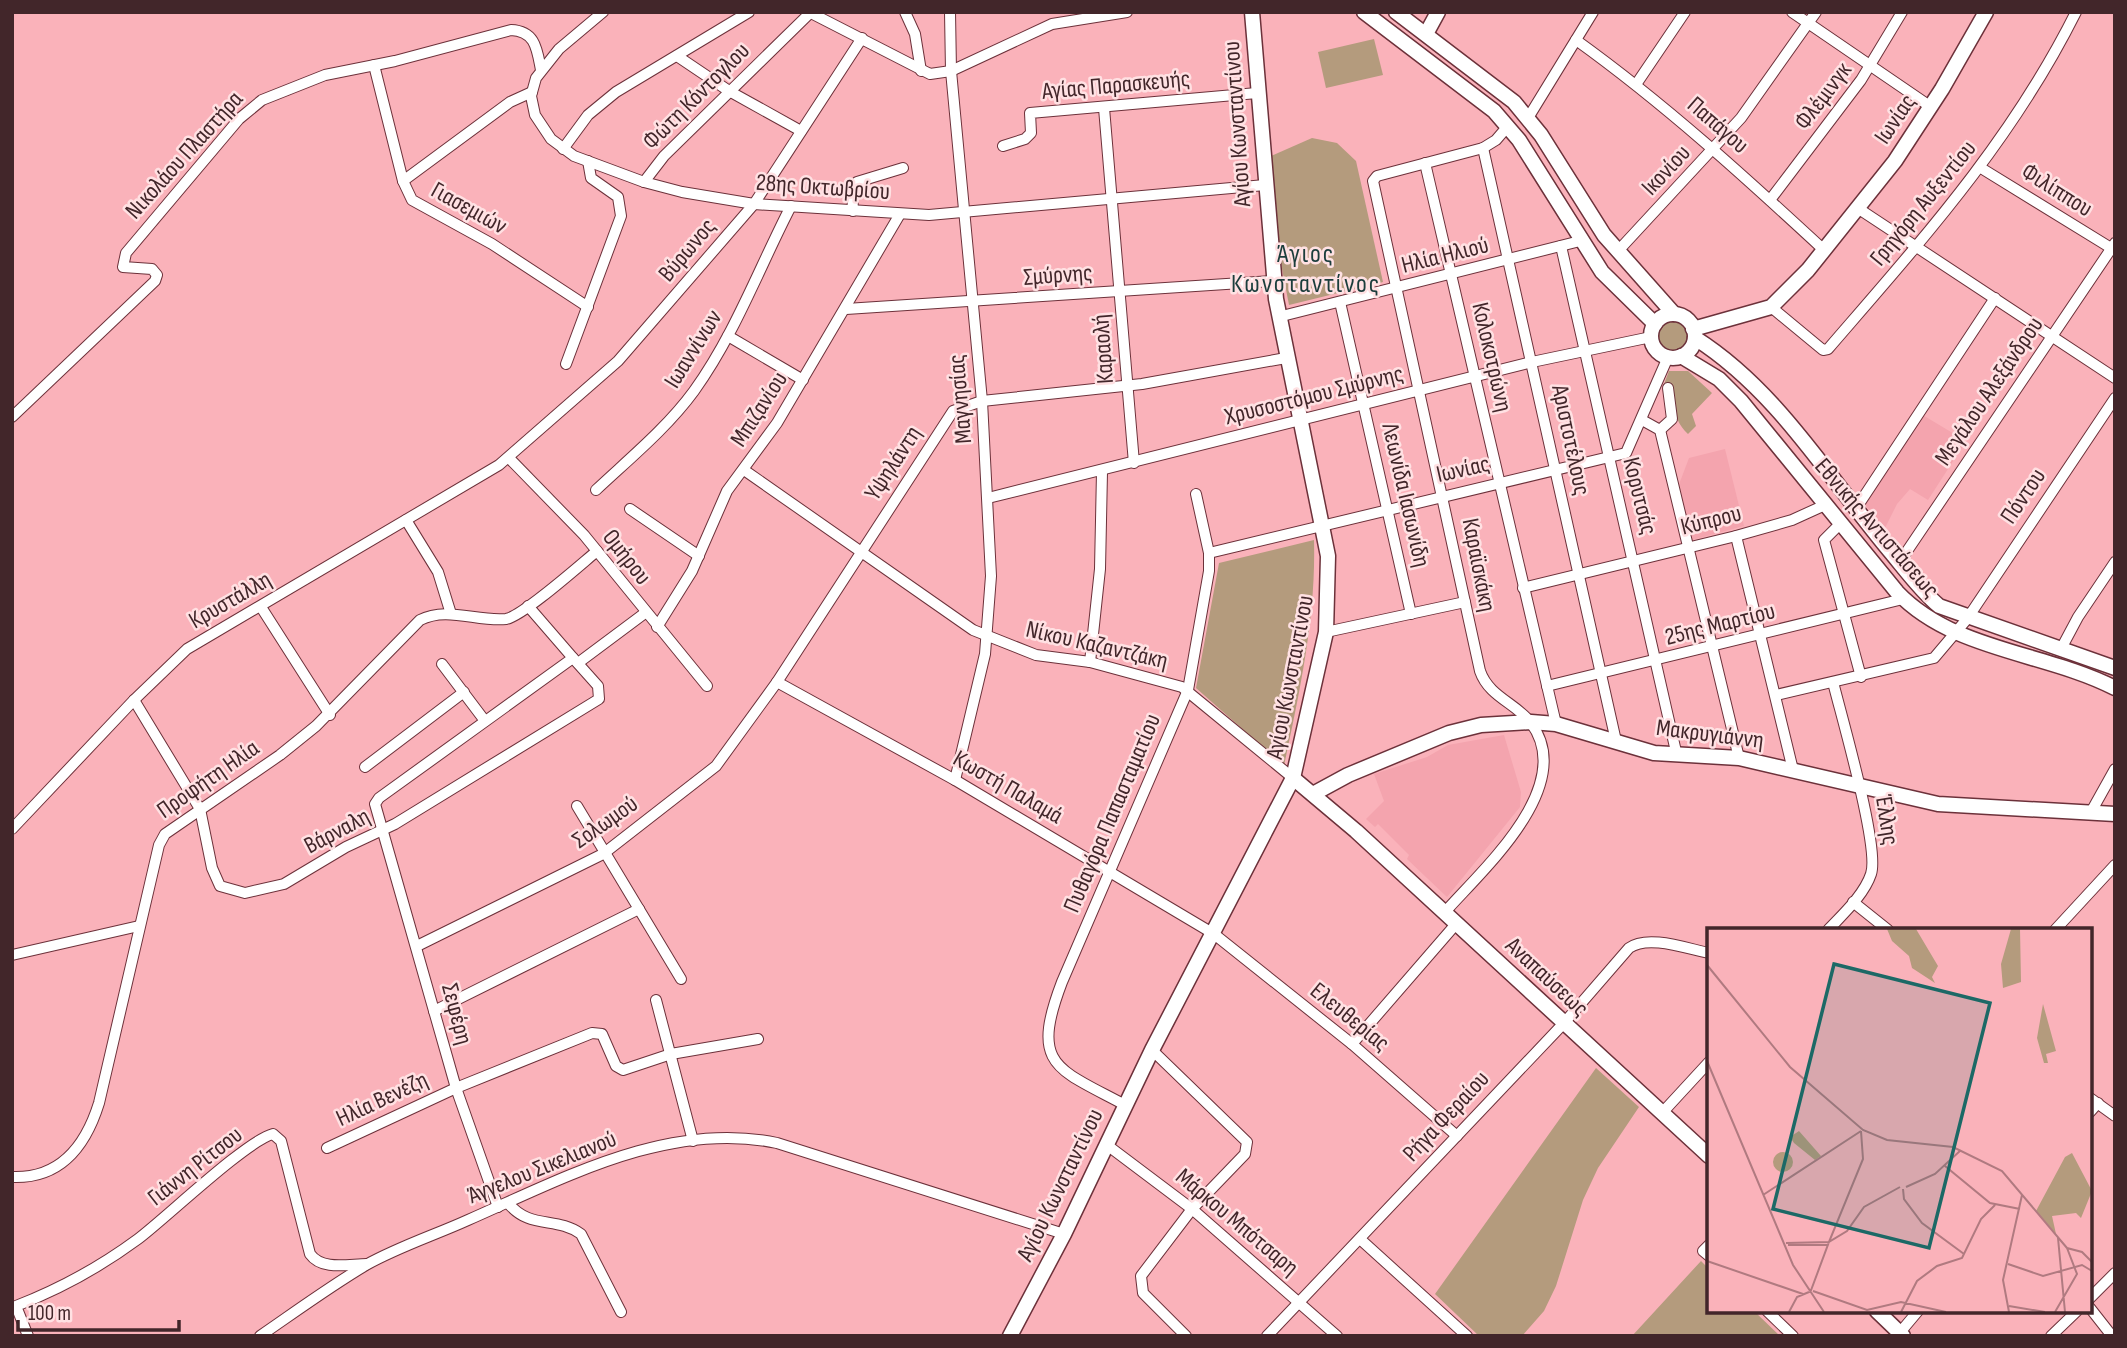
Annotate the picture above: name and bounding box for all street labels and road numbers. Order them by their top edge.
street label: Φώτη Κόντογλου [636,36,756,156]
street label: Αγίου Κωνσταντίνου [1217,40,1257,209]
street label: Φλέμινγκ [1788,56,1858,135]
street label: Αγίας Παρασκευής [1040,64,1191,106]
street label: Νικολάου Πλαστήρα [119,85,249,225]
street label: Ιωνίας [1868,89,1922,149]
street label: Παπάγου [1681,90,1755,160]
street label: Γρηγόρη Αυξεντίου [1864,134,1982,272]
street label: Ικονίου [1635,139,1697,201]
street label: Φιλίππου [2016,157,2098,223]
street label: 28ης Οκτωβρίου [755,168,891,206]
street label: Γιασεμιών [426,175,512,241]
street label: Βύρωνος [652,212,722,288]
street label: Ηλία Ηλιού [1398,230,1492,280]
street label: Σμύρνης [1022,258,1094,292]
street label: Κολοκοτρώνη [1465,299,1519,415]
street label: Ιωαννίνων [658,305,728,393]
street label: Μεγάλου Αλεξάνδρου [1929,311,2049,471]
street label: Καραολή [1086,313,1120,385]
street label: Μαγνησίας [942,353,978,445]
street label: Χρυσοστόμου Σμύρνης [1221,359,1406,431]
street label: Μπιζανίου [724,366,794,452]
street label: Αριστοτέλους [1545,381,1597,498]
street label: Λεωνίδα Ιασωνίδη [1375,419,1437,570]
street label: Υψηλάντη [858,420,928,506]
street label: Ιωνίας [1434,449,1492,489]
street label: Εθνικής Αντιστάσεως [1808,452,1946,604]
street label: Κορυτσάς [1616,454,1664,538]
street label: Πόντου [1994,463,2052,529]
street label: Κύπρου [1678,498,1744,542]
street label: Καραϊσκάκη [1456,516,1502,614]
street label: Ομήρου [596,523,658,591]
street label: Κρυστάλλη [184,565,276,635]
street label: Αγίου Κωνσταντίνου [1260,593,1320,762]
street label: 25ης Μαρτίου [1662,596,1778,652]
street label: Νίκου Καζαντζάκη [1023,615,1171,675]
street label: Πυθαγόρα Παπασταματίου [1057,709,1167,917]
street label: Μακρυγιάννη [1655,713,1765,755]
street label: Προφήτη Ηλία [151,733,265,825]
street label: Κωστή Παλαμά [948,744,1068,830]
street label: Σολωμού [567,789,643,855]
street label: Έλλης [1869,792,1905,847]
street label: Βάρναλη [299,802,375,860]
street label: Αναπαύσεως [1499,931,1595,1023]
street label: Ελευθερίας [1304,976,1396,1058]
street label: Σεφέρη [435,980,479,1048]
street label: Ηλία Βενέζη [332,1065,432,1133]
street label: Ρήγα Φεραίου [1397,1065,1495,1167]
street label: Αγίου Κωνσταντίνου [1010,1104,1109,1267]
street label: Γιάννη Ρίτσου [142,1120,248,1212]
street label: Άγγελου Σικελιανού [463,1124,621,1210]
street label: Μάρκου Μπότσαρη [1170,1162,1304,1282]

